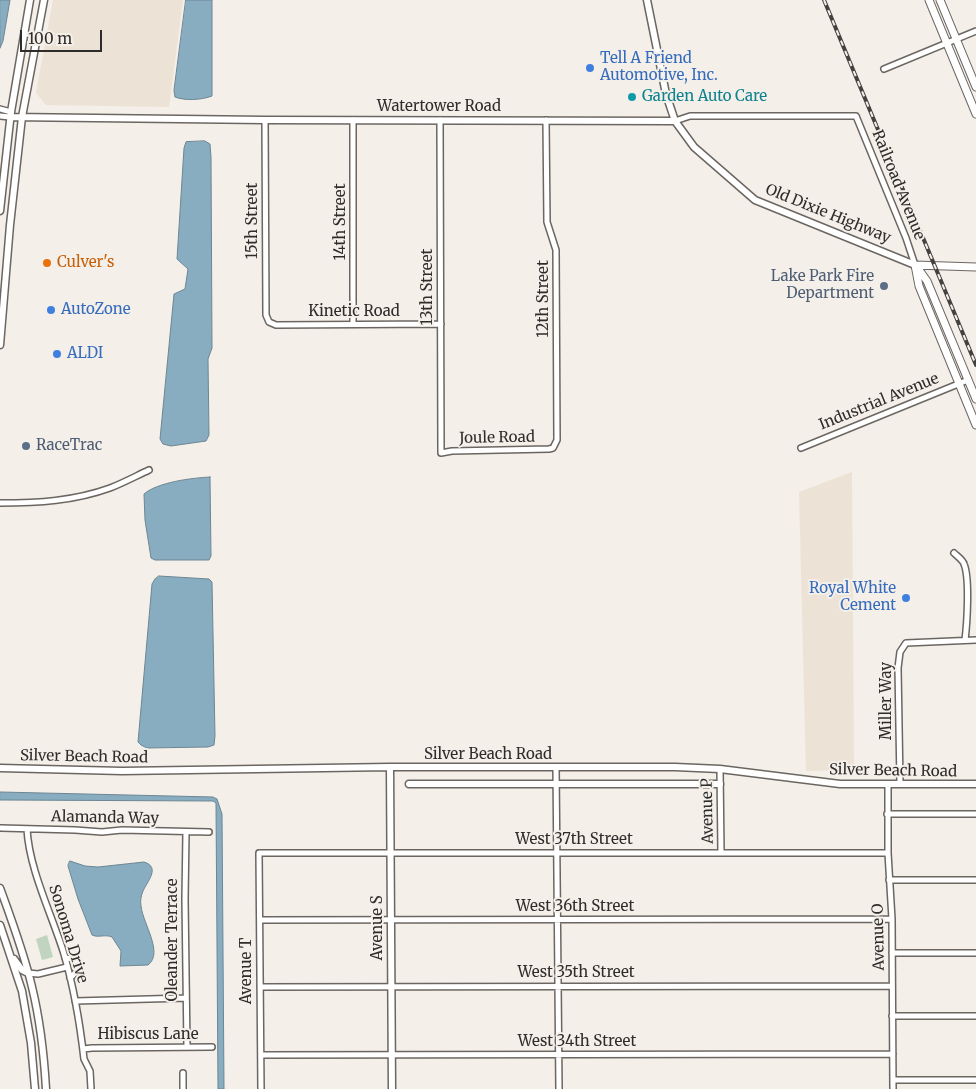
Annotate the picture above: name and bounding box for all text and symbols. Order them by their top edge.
scale bar [22,20,105,52]
text: 100 m [28,29,72,48]
place label: Tell A Friend Automotive, Inc. [600,50,718,85]
marker: Tell A Friend Automotive, Inc. [584,62,596,74]
place label: Garden Auto Care [642,88,767,106]
marker: Garden Auto Care [626,91,638,103]
street label: Watertower Road [377,98,501,116]
street label: Railroad Avenue [868,128,928,242]
street label: Old Dixie Highway [763,181,893,247]
street label: 15th Street [244,183,262,259]
street label: 14th Street [332,183,350,261]
street label: 13th Street [419,249,437,325]
place label: Culver's [57,254,114,272]
marker: Culver's [41,257,53,269]
street label: 12th Street [535,260,553,338]
place label: Lake Park Fire Department [771,268,874,303]
marker: Lake Park Fire Department [878,280,890,292]
place label: AutoZone [61,301,131,319]
street label: Kinetic Road [308,303,400,321]
marker: AutoZone [45,304,57,316]
place label: ALDI [67,345,103,363]
marker: ALDI [51,348,63,360]
street label: Industrial Avenue [816,370,942,434]
street label: Joule Road [459,428,535,448]
place label: RaceTrac [36,437,102,455]
marker: RaceTrac [20,440,32,452]
place label: Royal White Cement [809,580,896,615]
marker: Royal White Cement [900,592,912,604]
street label: Miller Way [878,662,896,740]
street label: Silver Beach Road [424,746,552,764]
street label: Silver Beach Road [20,747,148,767]
street label: Silver Beach Road [829,761,957,781]
street label: Avenue P [698,778,718,844]
street label: Alamanda Way [51,808,159,828]
street label: West 37th Street [515,831,633,849]
street label: Oleander Terrace [164,879,182,1001]
street label: Sonoma Drive [44,883,92,985]
street label: Avenue S [369,895,387,961]
street label: West 36th Street [516,898,634,916]
street label: Avenue O [869,903,889,971]
street label: Avenue T [238,938,256,1004]
street label: West 35th Street [517,964,635,982]
street label: Hibiscus Lane [97,1026,199,1044]
street label: West 34th Street [518,1033,636,1051]

